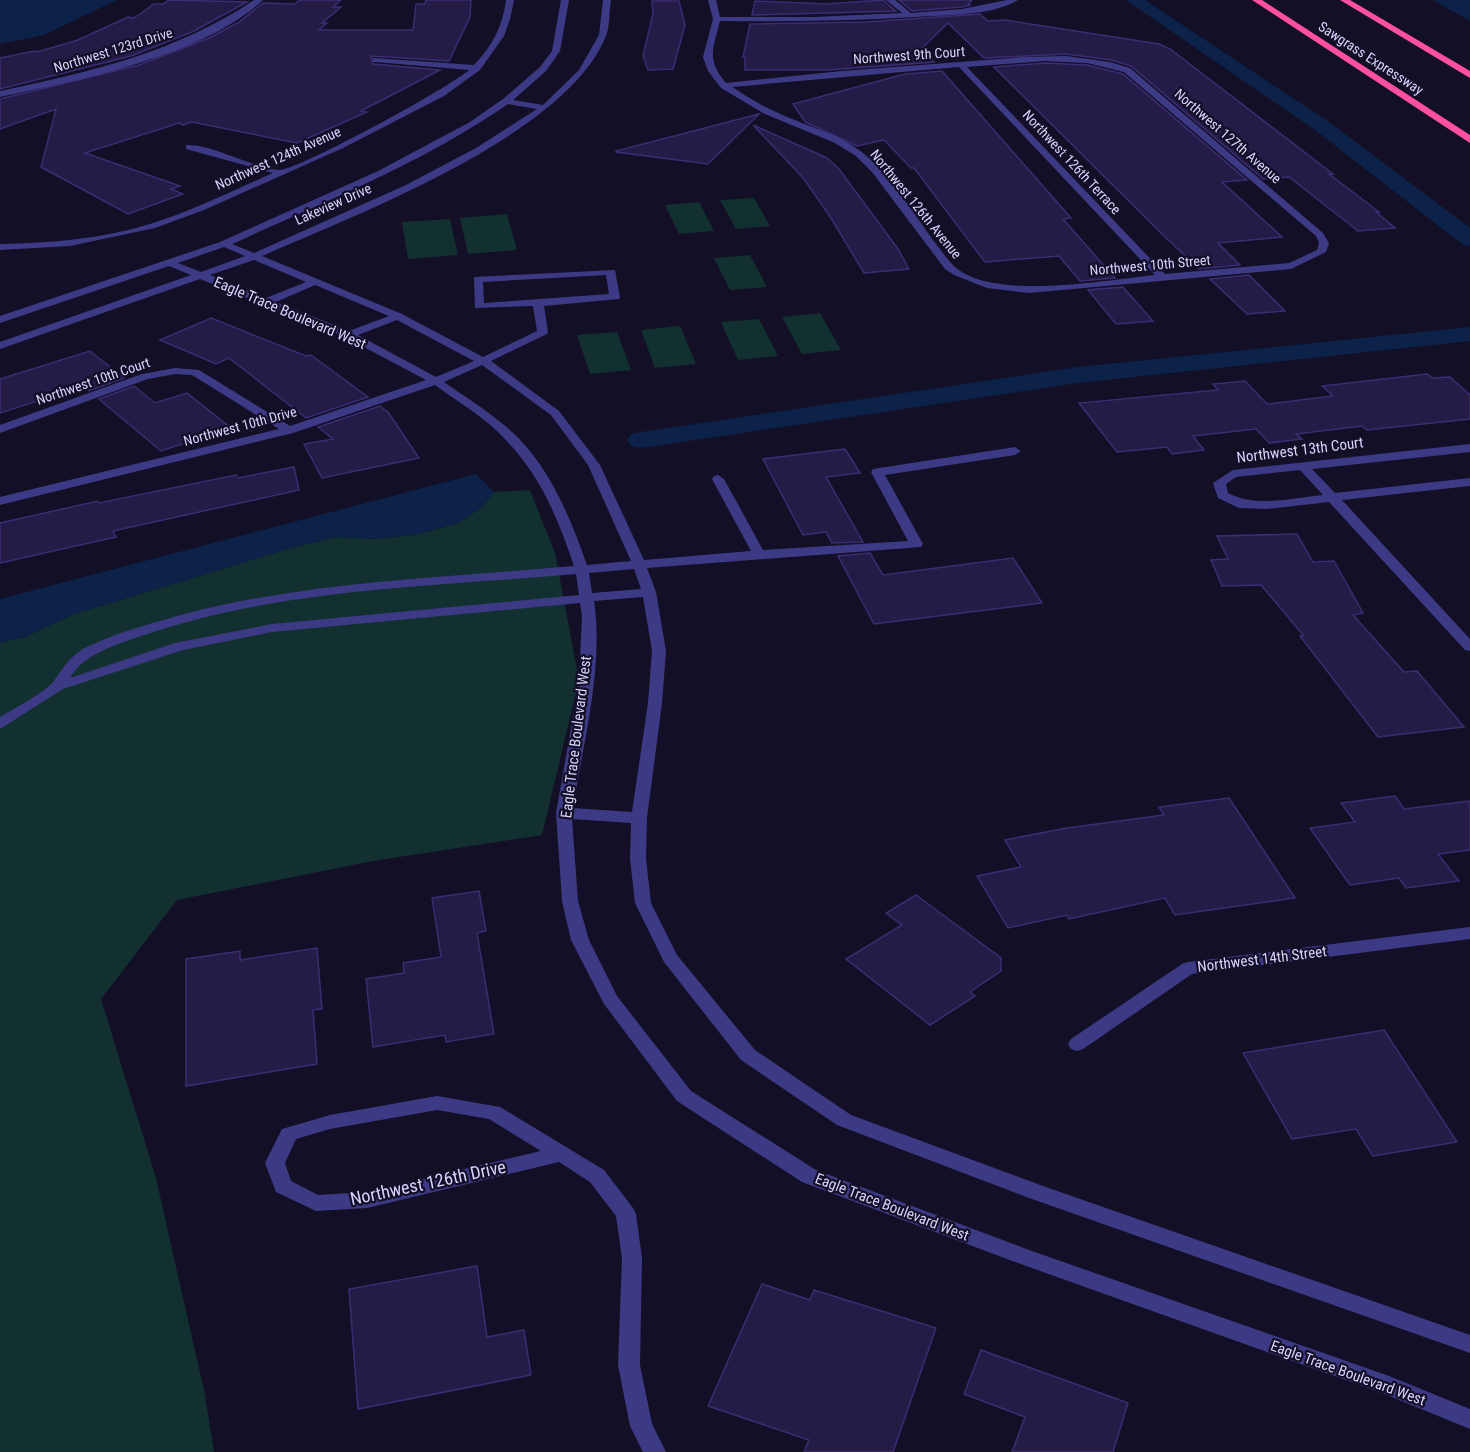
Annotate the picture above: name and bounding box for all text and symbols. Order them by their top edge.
street label: Sawgrass Expressway [1316,18,1427,98]
street label: Northwest 123rd Drive [52,24,175,76]
street label: Northwest 9th Court [853,43,965,67]
street label: Northwest 127th Avenue [1172,85,1285,187]
street label: Northwest 126th Terrace [1020,107,1125,218]
street label: Northwest 124th Avenue [213,123,344,193]
street label: Northwest 126th Avenue [867,146,965,262]
street label: Lakeview Drive [292,180,374,228]
street label: Northwest 10th Street [1089,252,1211,278]
street label: Eagle Trace Boulevard West [211,273,369,353]
street label: Northwest 10th Court [34,354,152,408]
street label: Northwest 10th Drive [182,403,299,449]
street label: Northwest 13th Court [1236,433,1364,467]
street label: Eagle Trace Boulevard West [557,655,595,819]
street label: Northwest 14th Street [1196,942,1328,976]
street label: Northwest 126th Drive [348,1156,508,1209]
street label: Eagle Trace Boulevard West [812,1169,972,1245]
street label: Eagle Trace Boulevard West [1268,1337,1428,1409]

